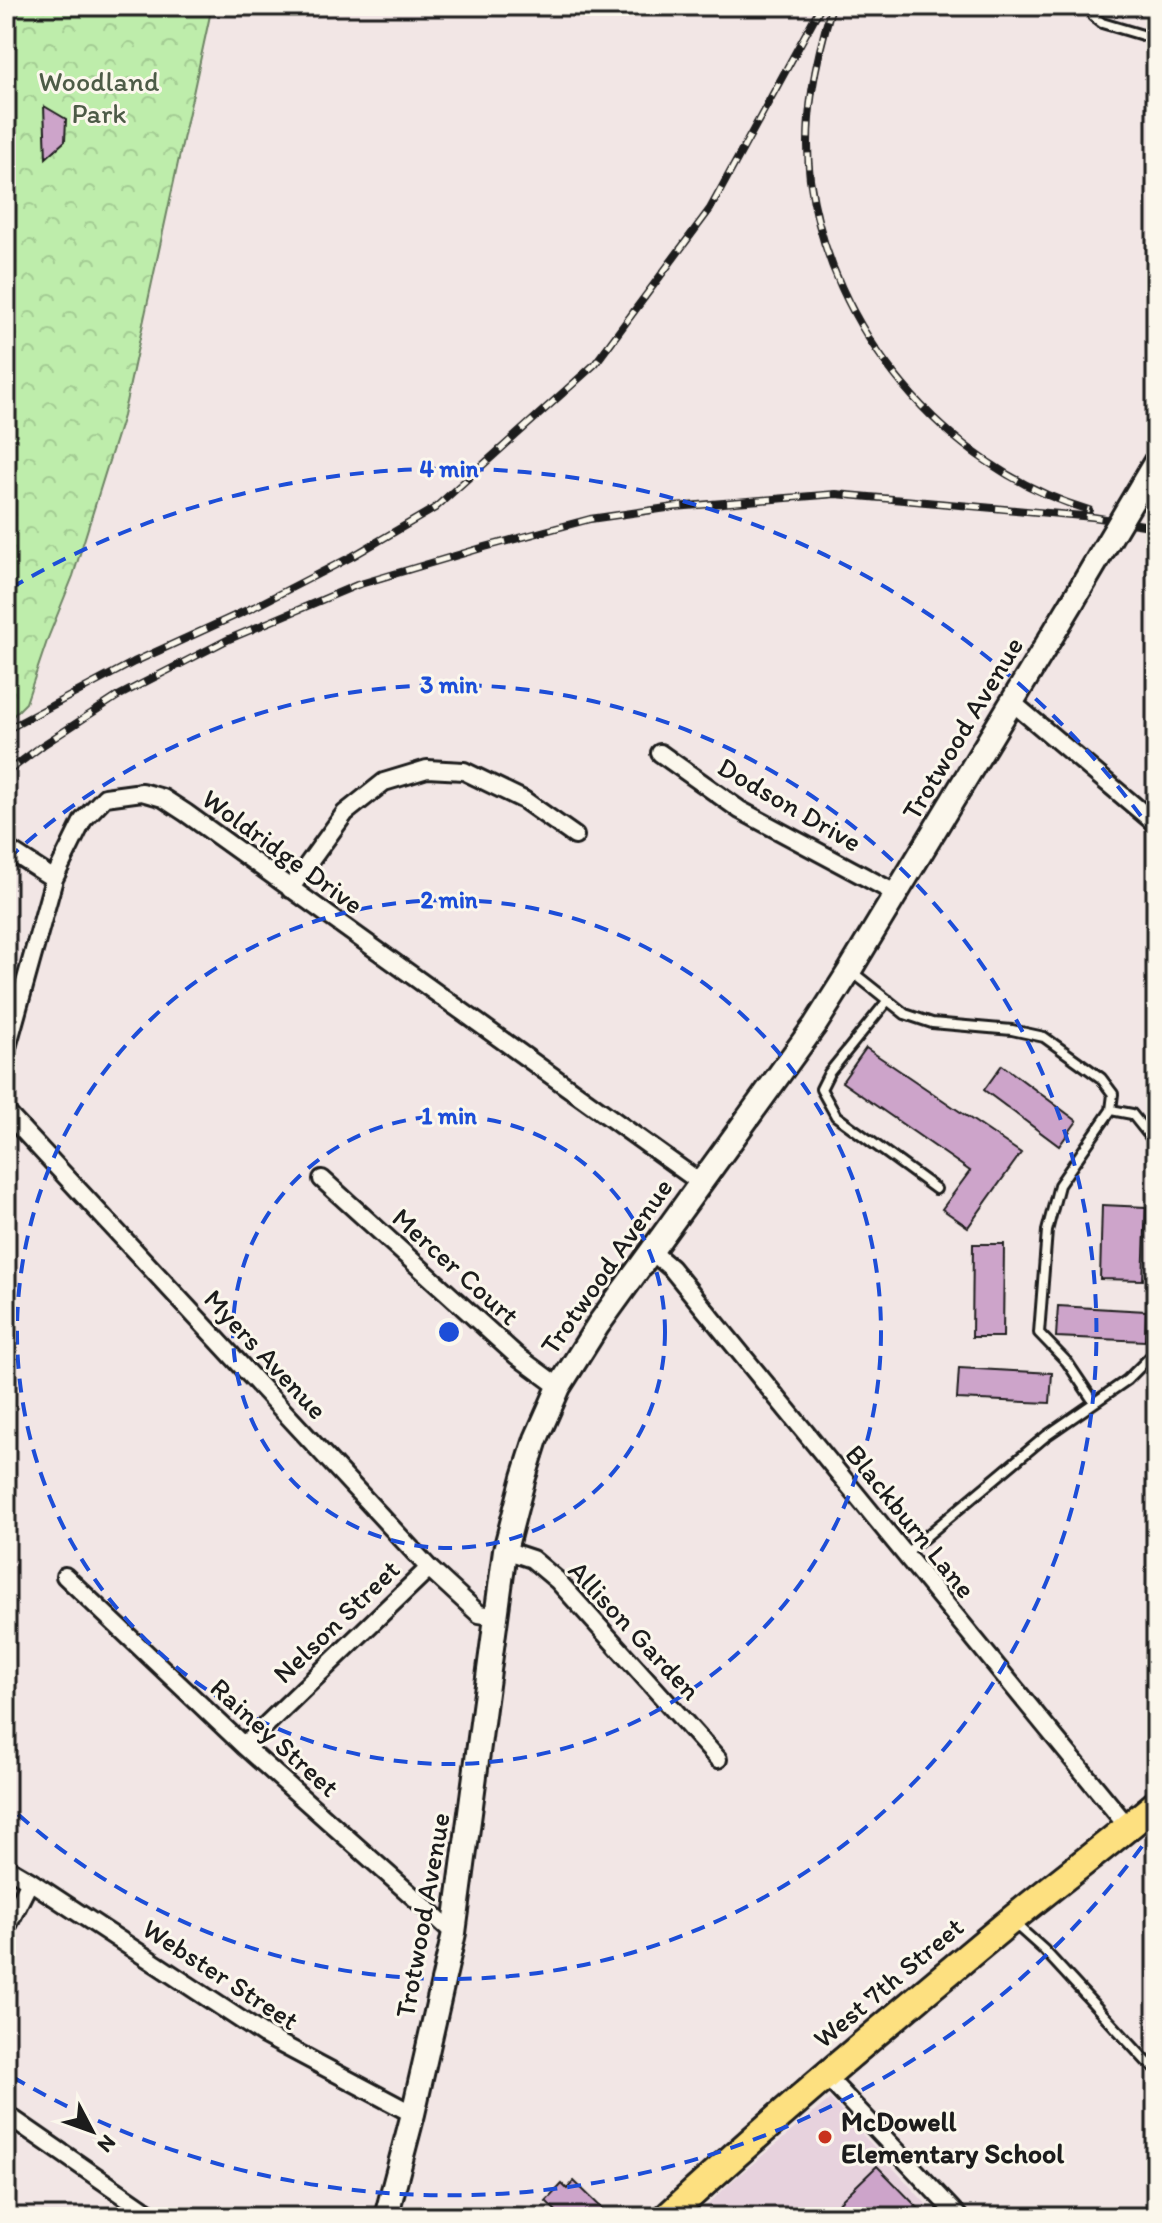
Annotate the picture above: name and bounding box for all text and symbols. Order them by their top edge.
park label: Woodland Park [39,64,160,130]
text: 4 min [420,454,479,483]
street label: Trotwood Avenue [894,630,1030,826]
text: 3 min [420,670,478,699]
street label: Dodson Drive [712,749,868,859]
street label: Woldridge Drive [196,781,370,921]
text: 2 min [420,885,478,914]
text: 1 min [421,1101,477,1130]
street label: Trotwood Avenue [532,1171,680,1361]
street label: Mercer Court [385,1200,527,1332]
street label: Myers Avenue [197,1282,335,1426]
centre of rings [435,1318,463,1346]
street label: Blackburn Lane [839,1437,983,1605]
street label: Nelson Street [265,1552,407,1690]
street label: Allison Garden [562,1553,708,1707]
street label: Rainey Street [203,1670,347,1804]
street label: Trotwood Avenue [387,1810,457,2020]
street label: West 7th Street [806,1909,970,2055]
street label: Webster Street [137,1911,305,2037]
north arrow [52,2091,132,2171]
place label: McDowell Elementary School [841,2104,1064,2170]
marker: McDowell Elementary School [816,2128,834,2146]
text: N [92,2129,122,2158]

